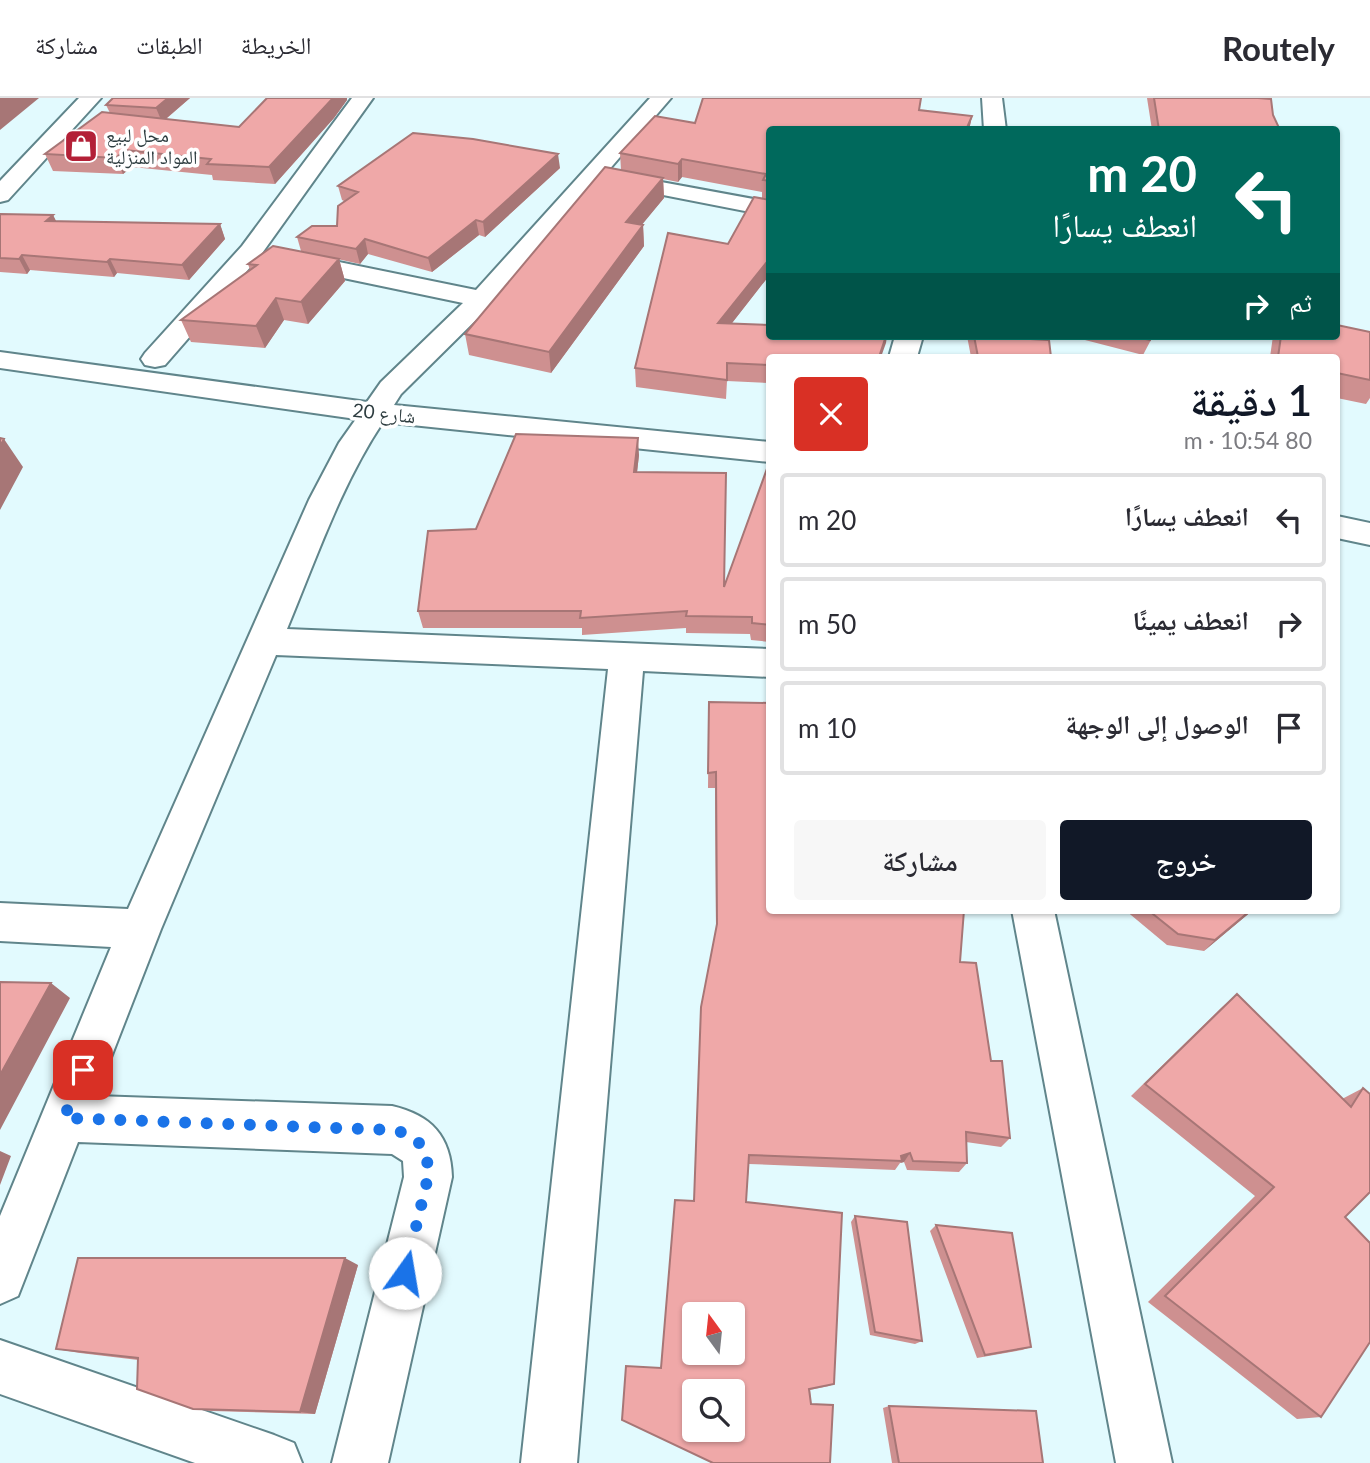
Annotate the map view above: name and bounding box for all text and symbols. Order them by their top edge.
text: Routely [1222,28,1335,68]
text: مشاركة [35,30,98,59]
text: الطبقات [136,30,203,59]
text: الخريطة [241,30,311,59]
place label: محل لبيع المواد المنزلية [106,123,198,169]
shop icon: محل لبيع المواد المنزلية [62,127,100,165]
text: 20 m [1087,144,1197,202]
icon: left [1221,154,1312,245]
text: انعطف يسارًا [1053,205,1197,244]
text: ثم [1289,286,1312,318]
icon: right [1237,287,1275,325]
text: 1 دقيقة [1190,375,1312,425]
button: close [794,377,868,451]
street label: شارع 20 [351,398,417,428]
text: 80 m · 10:54 [1184,426,1312,454]
text: انعطف يسارًا [1125,500,1249,532]
icon: left [1270,501,1308,539]
text: 20 m [798,504,856,536]
text: انعطف يمينًا [1132,604,1249,636]
icon: right [1270,605,1308,643]
text: 50 m [798,608,856,640]
text: الوصول إلى الوجهة [1065,708,1249,740]
icon: arrive [1270,709,1308,747]
text: 10 m [798,712,856,744]
button: مشاركة [794,820,1046,900]
button: خروج [1060,820,1312,900]
pin [53,1040,113,1100]
icon: arrive [64,1051,102,1089]
position arrow [368,1236,442,1310]
north arrow [682,1302,746,1365]
map controls [682,1302,745,1442]
button: search [682,1379,745,1442]

